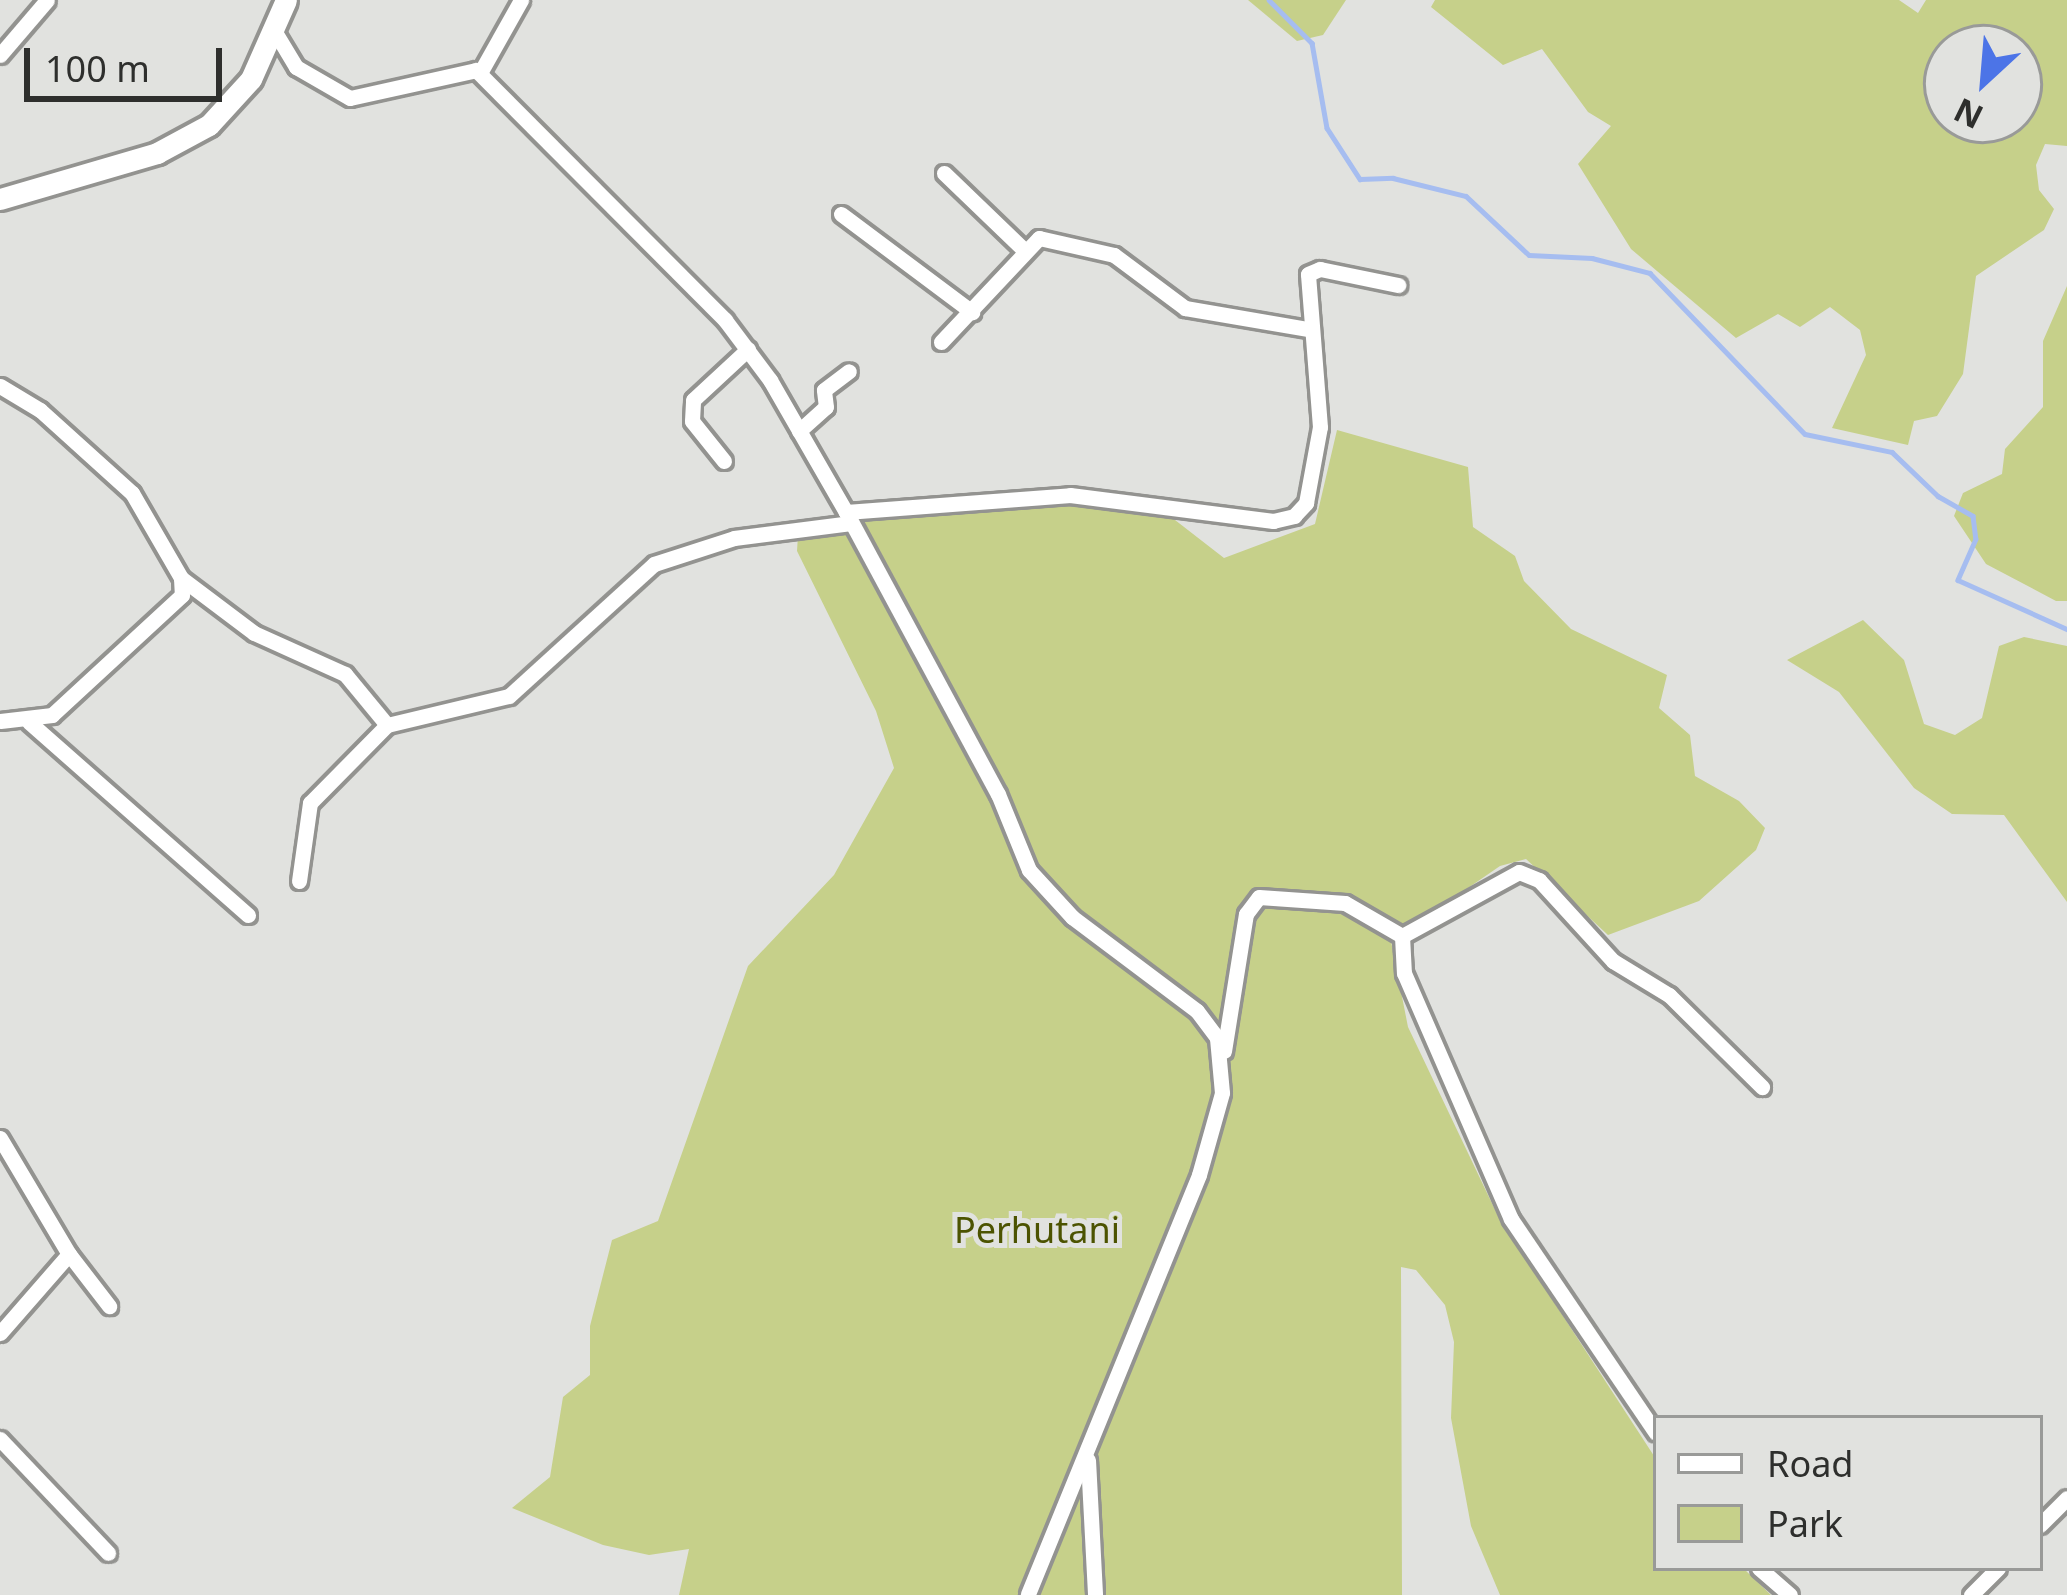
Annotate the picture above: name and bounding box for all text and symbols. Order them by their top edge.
scale bar [30,24,228,98]
north arrow [1923,24,2043,144]
text: 100 m [45,44,150,93]
text: N [1946,88,1990,140]
park label: Perhutani [954,1208,1120,1252]
legend [1653,1415,2043,1571]
text: Road [1767,1439,1854,1488]
text: Park [1767,1499,1843,1548]

